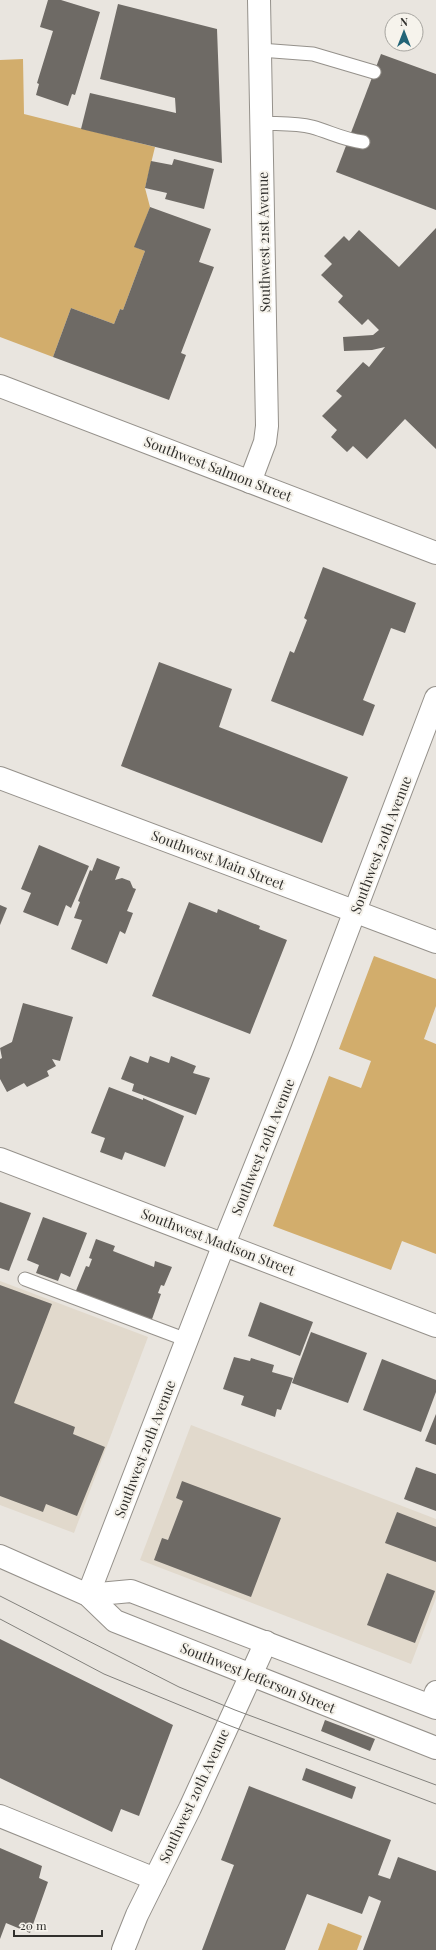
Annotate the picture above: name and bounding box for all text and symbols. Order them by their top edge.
north arrow [384,12,424,52]
text: N [400,14,408,29]
street label: Southwest 21st Avenue [253,172,274,313]
street label: Southwest Salmon Street [142,432,296,506]
street label: Southwest 20th Avenue [345,773,416,916]
street label: Southwest Main Street [149,825,288,894]
street label: Southwest 20th Avenue [226,1076,299,1218]
street label: Southwest Madison Street [139,1203,299,1280]
street label: Southwest 20th Avenue [109,1377,180,1520]
street label: Southwest Jefferson Street [178,1638,339,1718]
street label: Southwest 20th Avenue [154,1726,233,1866]
scale bar [14,1912,102,1938]
text: 20 m [20,1917,47,1933]

